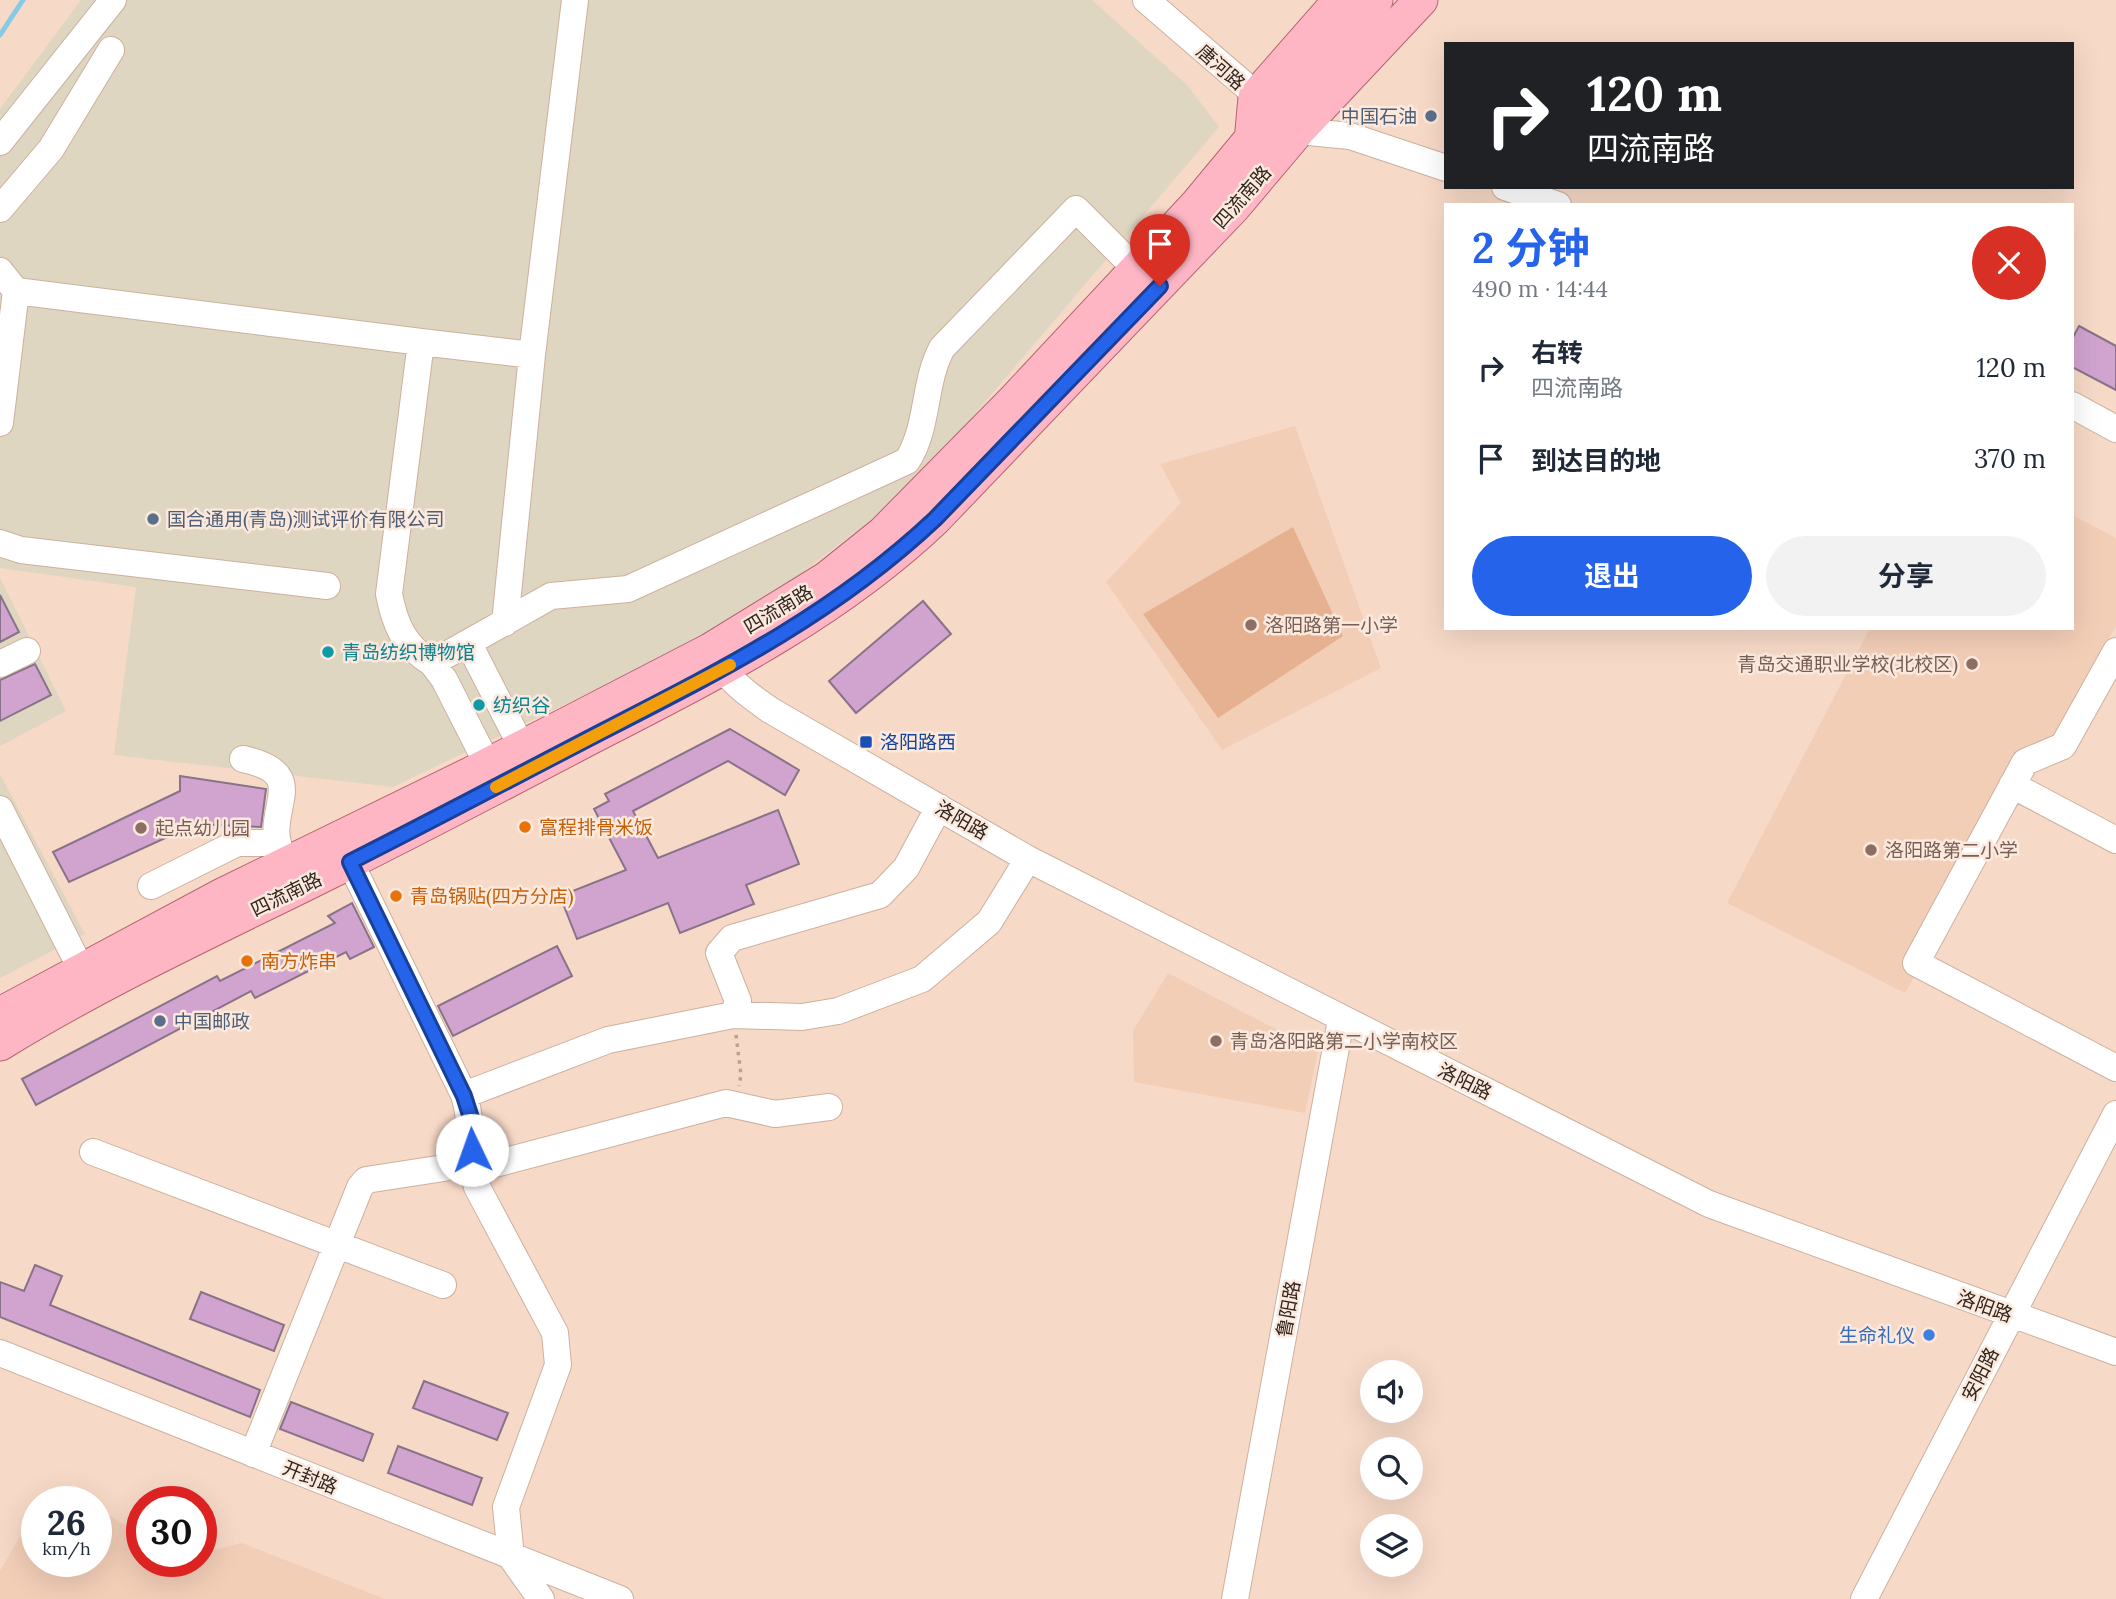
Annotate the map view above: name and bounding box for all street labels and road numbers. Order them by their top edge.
street label: 唐河路 [1192,39,1250,95]
street label: 四流南路 [1208,160,1276,234]
street label: 四流南路 [739,579,817,639]
street label: 洛阳路 [931,795,993,845]
street label: 四流南路 [247,867,325,921]
street label: 洛阳路 [1434,1058,1496,1104]
street label: 鲁阳路 [1271,1279,1305,1339]
street label: 洛阳路 [1954,1285,2016,1327]
street label: 安阳路 [1956,1343,2004,1405]
street label: 开封路 [279,1455,341,1499]

